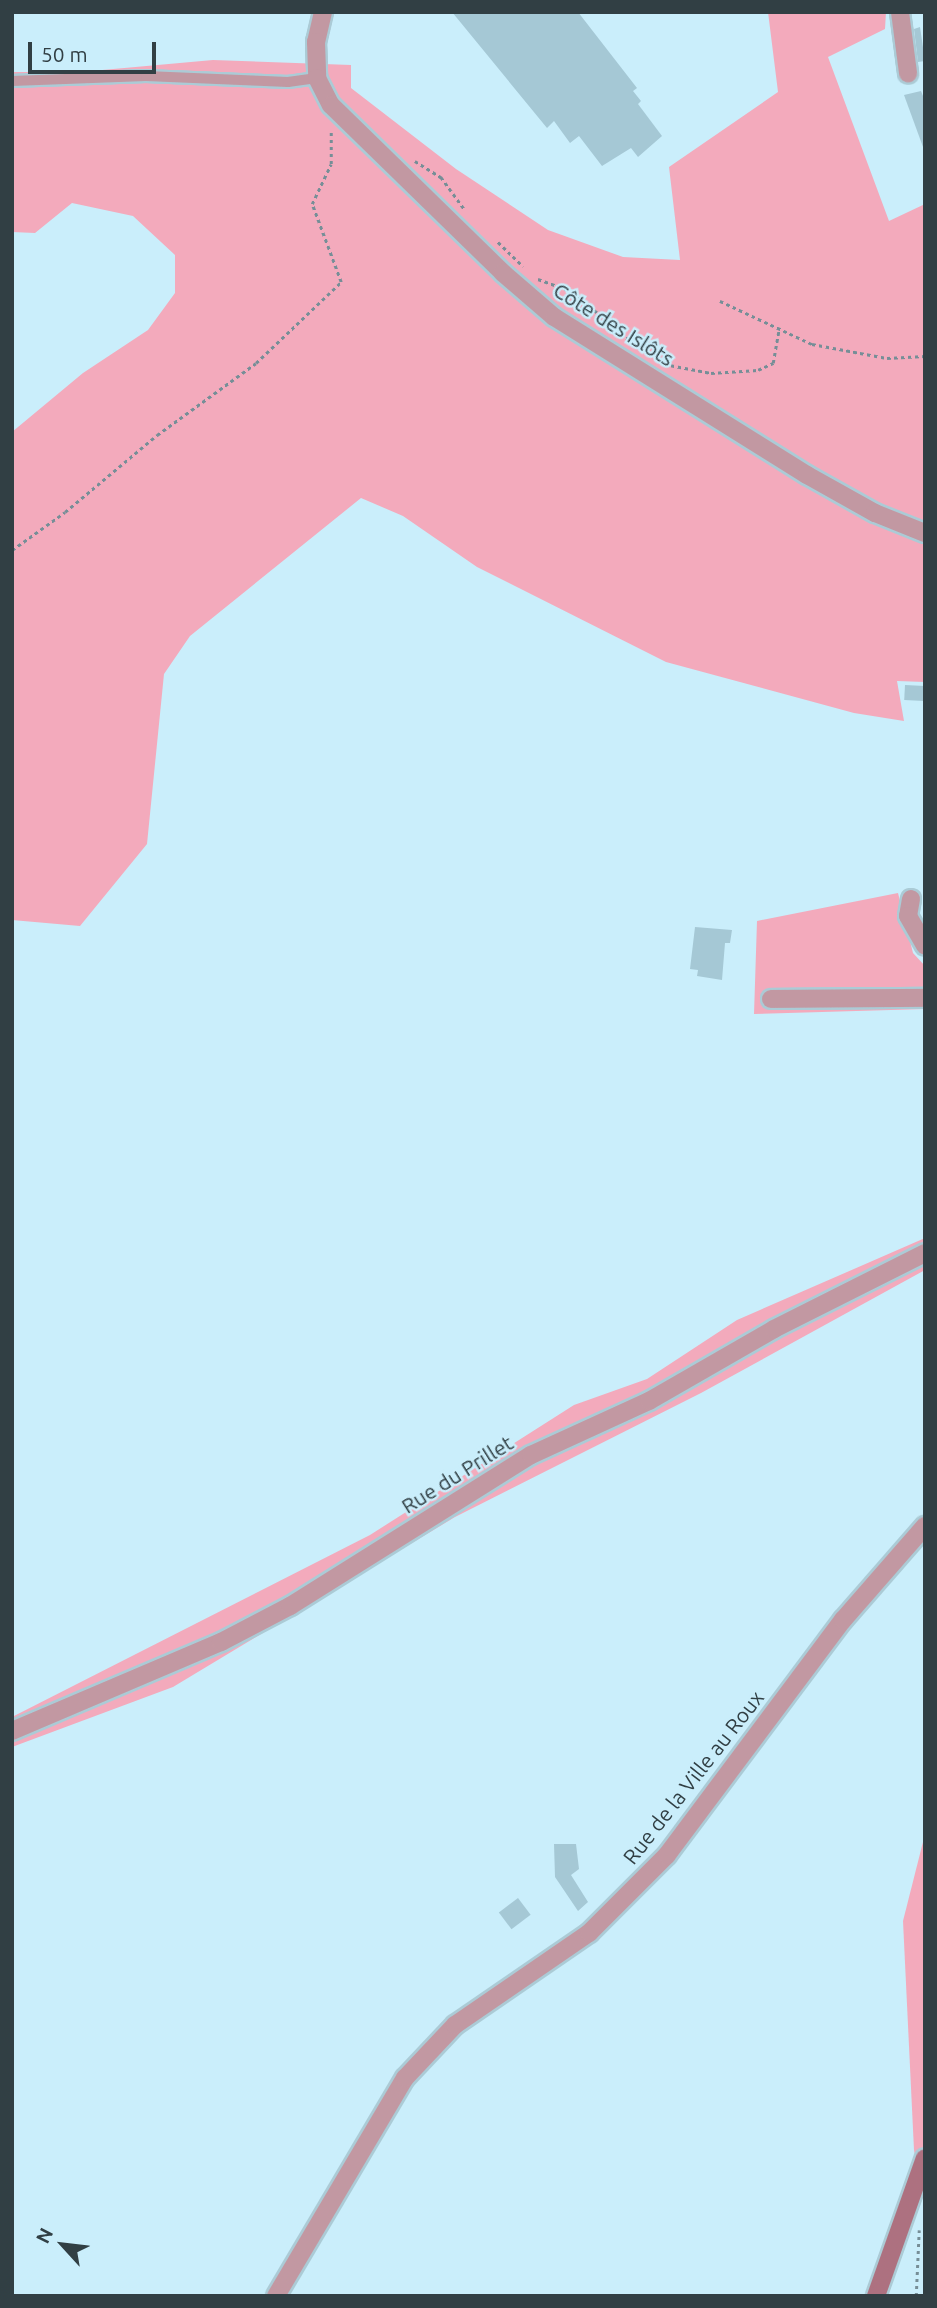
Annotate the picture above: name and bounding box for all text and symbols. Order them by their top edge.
scale bar [32,28,159,72]
text: 50 m [41,42,88,66]
street label: Côte des Islôts [549,277,679,371]
street label: Rue du Prillet [396,1430,518,1518]
street label: Rue de la Ville au Roux [617,1685,769,1869]
north arrow [28,2210,98,2280]
text: N [31,2224,57,2247]

